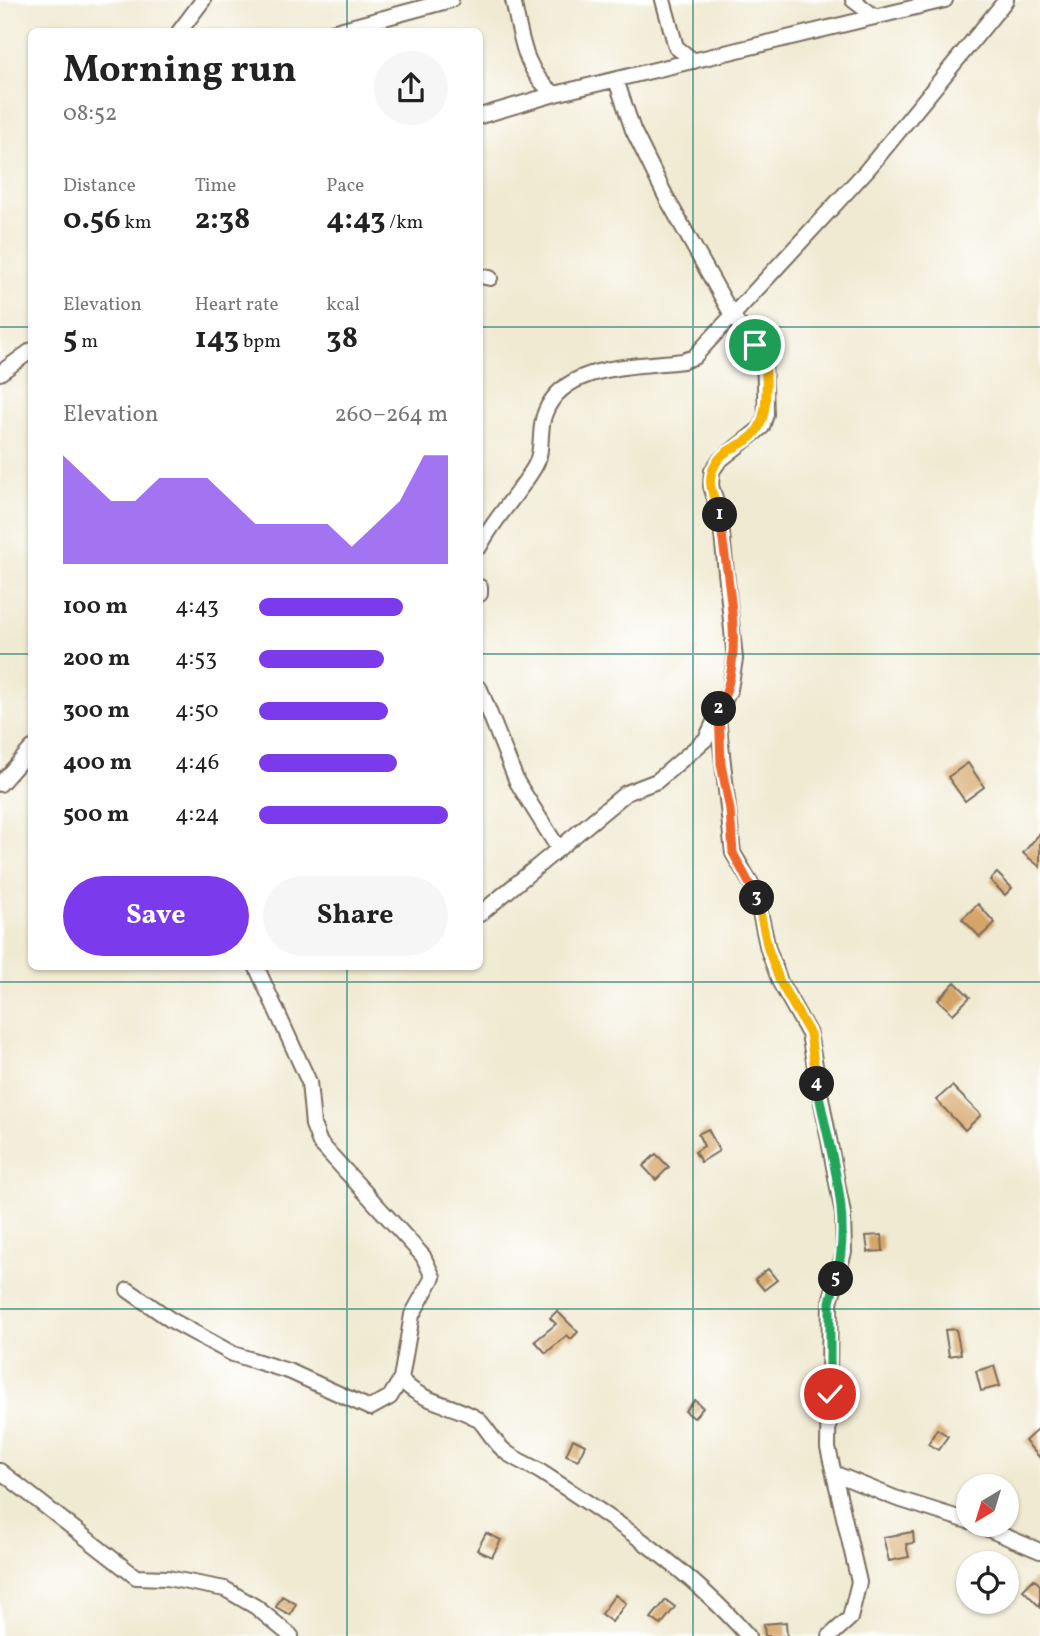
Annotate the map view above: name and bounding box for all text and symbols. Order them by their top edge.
text: Morning run [63,45,297,98]
button: share [374,51,448,125]
text: 08:52 [63,98,117,130]
text: Distance [63,173,136,199]
text: Time [195,173,236,199]
text: Pace [326,173,364,199]
text: 0.56 [63,199,121,241]
text: 2:38 [195,199,250,241]
text: 4:43 [326,199,385,241]
text: km [121,210,152,236]
text: /km [385,210,423,236]
text: Elevation [63,292,142,318]
text: Heart rate [195,292,279,318]
text: kcal [326,292,360,318]
pin [725,315,785,375]
text: 5 [63,318,77,360]
text: 143 [195,318,239,360]
text: 38 [326,318,358,360]
icon: arrive [736,326,774,364]
text: m [77,329,98,355]
text: bpm [239,329,281,355]
text: Elevation [63,399,159,431]
text: 260–264 m [334,399,448,431]
pin: 1 [702,498,738,532]
text: 1 [716,501,723,527]
text: 100 m [63,591,128,623]
text: 4:43 [175,591,219,623]
text: 200 m [63,643,130,675]
text: 4:53 [175,643,217,675]
pin: 2 [702,692,736,726]
text: 300 m [63,695,130,727]
text: 4:50 [175,695,219,727]
text: 2 [714,695,723,721]
text: 400 m [63,747,132,779]
text: 4:46 [175,747,219,779]
text: 500 m [63,799,129,831]
text: 4:24 [175,799,220,831]
button: Save [63,876,249,956]
button: Share [263,876,448,956]
pin: 3 [740,880,774,916]
text: 3 [752,884,761,910]
pin: 4 [800,1066,834,1102]
text: 4 [811,1070,822,1096]
pin: 5 [818,1262,854,1296]
text: 5 [831,1265,840,1291]
pin [800,1364,860,1424]
icon: check [811,1375,849,1413]
north arrow [956,1474,1018,1536]
map controls [956,1474,1019,1614]
button: locate [956,1551,1019,1614]

